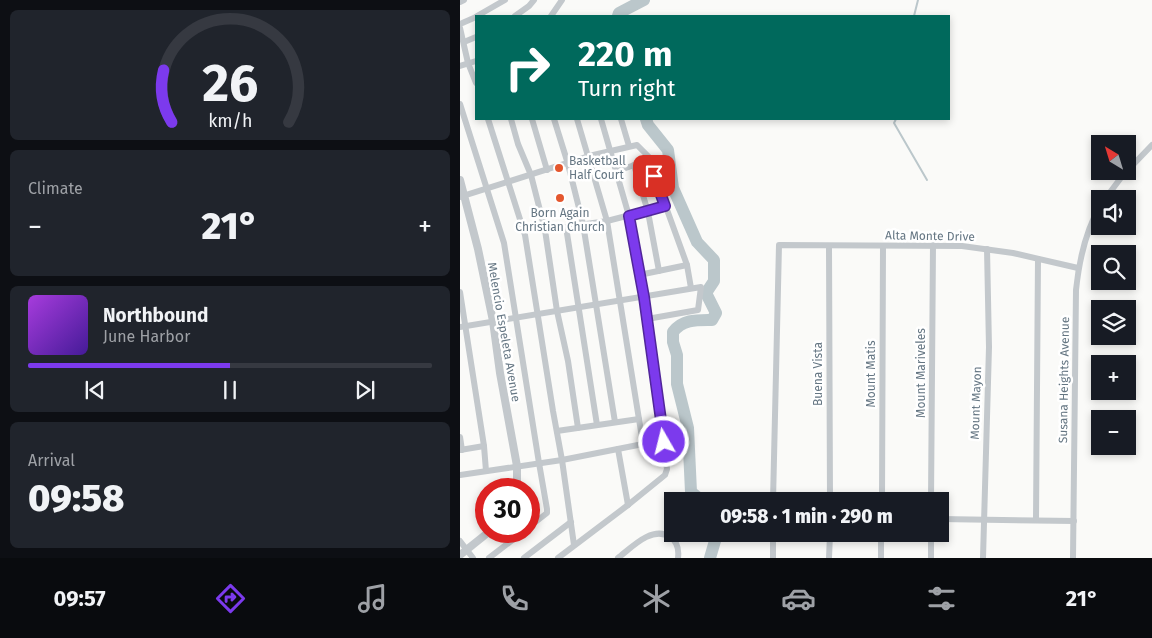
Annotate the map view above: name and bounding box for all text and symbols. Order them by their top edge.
text: 220 m [578,33,673,75]
icon: right [495,35,560,100]
text: 26 [202,52,258,115]
text: Turn right [578,75,675,102]
text: km/h [208,110,252,132]
north arrow [1091,135,1136,180]
map controls [1091,135,1136,455]
place label: Basketball Half Court [569,154,626,182]
pin [633,155,675,197]
marker: Basketball Half Court [553,162,565,174]
icon: arrive [640,162,668,190]
text: Climate [28,179,83,198]
button: sound [1091,190,1136,235]
marker: Born Again Christian Church [554,192,566,204]
text: 21° [202,203,258,249]
place label: Born Again Christian Church [515,206,605,234]
text: − [28,210,42,243]
text: + [418,210,432,243]
street label: Alta Monte Drive [885,228,975,244]
button: search [1091,245,1136,290]
street label: Melencio Espeleta Avenue [485,261,523,403]
button: layers [1091,300,1136,345]
text: Northbound [103,304,208,327]
street label: Susana Heights Avenue [1056,317,1072,443]
text: June Harbor [103,327,190,346]
street label: Mount Mariveles [914,328,928,418]
street label: Mount Matis [864,340,878,408]
street label: Buena Vista [811,342,825,406]
button: + [1091,355,1136,400]
street label: Mount Mayon [968,366,984,440]
icon: previous [81,376,109,404]
icon: pause [216,376,244,404]
icon: next [351,376,379,404]
button: − [1091,410,1136,455]
position arrow [637,415,689,467]
text: Arrival [28,451,75,470]
text: 09:58 [28,475,125,521]
speed limit sign: 30 [475,478,540,543]
text: 09:58 · 1 min · 290 m [720,505,893,528]
icon: directions [213,581,248,616]
icon: music [355,581,390,616]
icon: phone [497,581,532,616]
icon: climate [639,581,674,616]
icon: car [781,581,816,616]
icon: filters [924,581,959,616]
text: 09:57 [54,585,106,612]
text: 21° [1066,585,1098,612]

